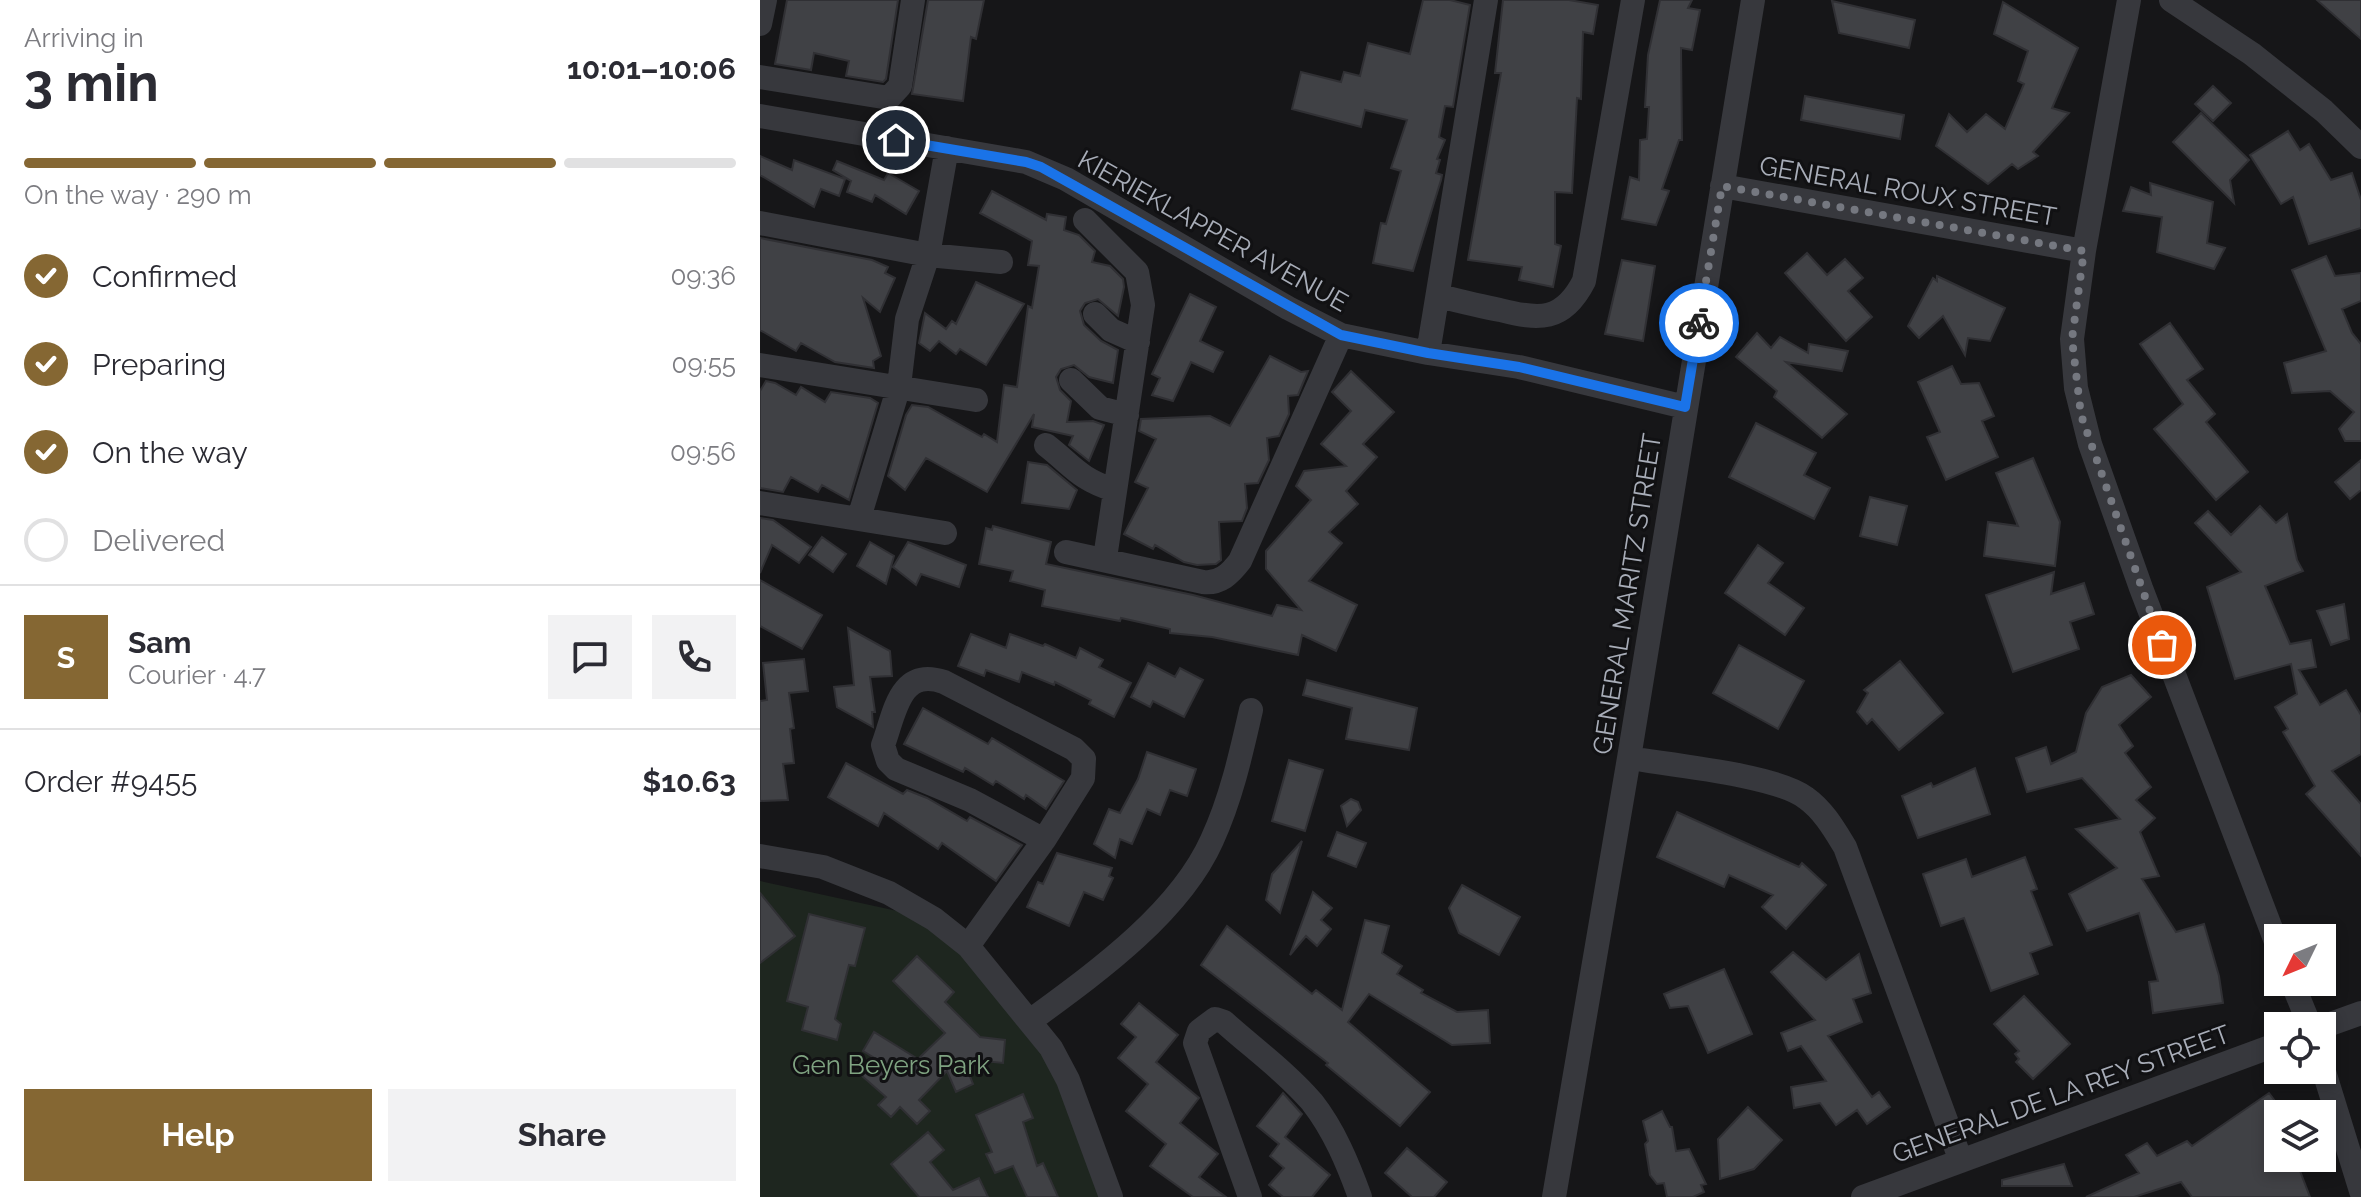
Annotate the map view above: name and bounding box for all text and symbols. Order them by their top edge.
text: Arriving in [24,23,144,53]
text: 10:01–10:06 [567,51,736,86]
text: 3 min [24,52,159,113]
pin [862,106,930,174]
icon: home [874,118,918,162]
street label: KIERIEKLAPPER AVENUE [1073,144,1353,318]
street label: GENERAL ROUX STREET [1757,150,2059,232]
text: On the way · 290 m [24,180,252,210]
icon: check [24,254,68,298]
text: Confirmed [92,259,237,294]
text: 09:36 [670,261,736,291]
courier [1659,283,1739,363]
icon: bike [1677,301,1721,345]
icon: check [24,342,68,386]
text: Preparing [92,347,226,382]
text: 09:55 [672,349,736,379]
icon: check [24,430,68,474]
street label: GENERAL MARITZ STREET [1587,431,1667,757]
text: On the way [92,435,248,470]
text: 09:56 [670,437,736,467]
text: Delivered [92,523,225,558]
pin [2128,611,2196,679]
button: chat [548,615,632,699]
button: phone [652,615,736,699]
icon: bag [2140,623,2184,667]
text: Sam [128,625,191,660]
text: S [57,640,75,675]
text: Courier · 4.7 [128,660,266,690]
text: Order #9455 [24,764,197,799]
text: $10.63 [642,764,736,799]
north arrow [2264,924,2336,996]
map controls [2264,924,2336,1172]
button: locate [2264,1012,2336,1084]
street label: GENERAL DE LA REY STREET [1888,1019,2234,1169]
park label: Gen Beyers Park [792,1050,990,1080]
button: Help [24,1089,372,1181]
button: Share [388,1089,736,1181]
button: layers [2264,1100,2336,1172]

